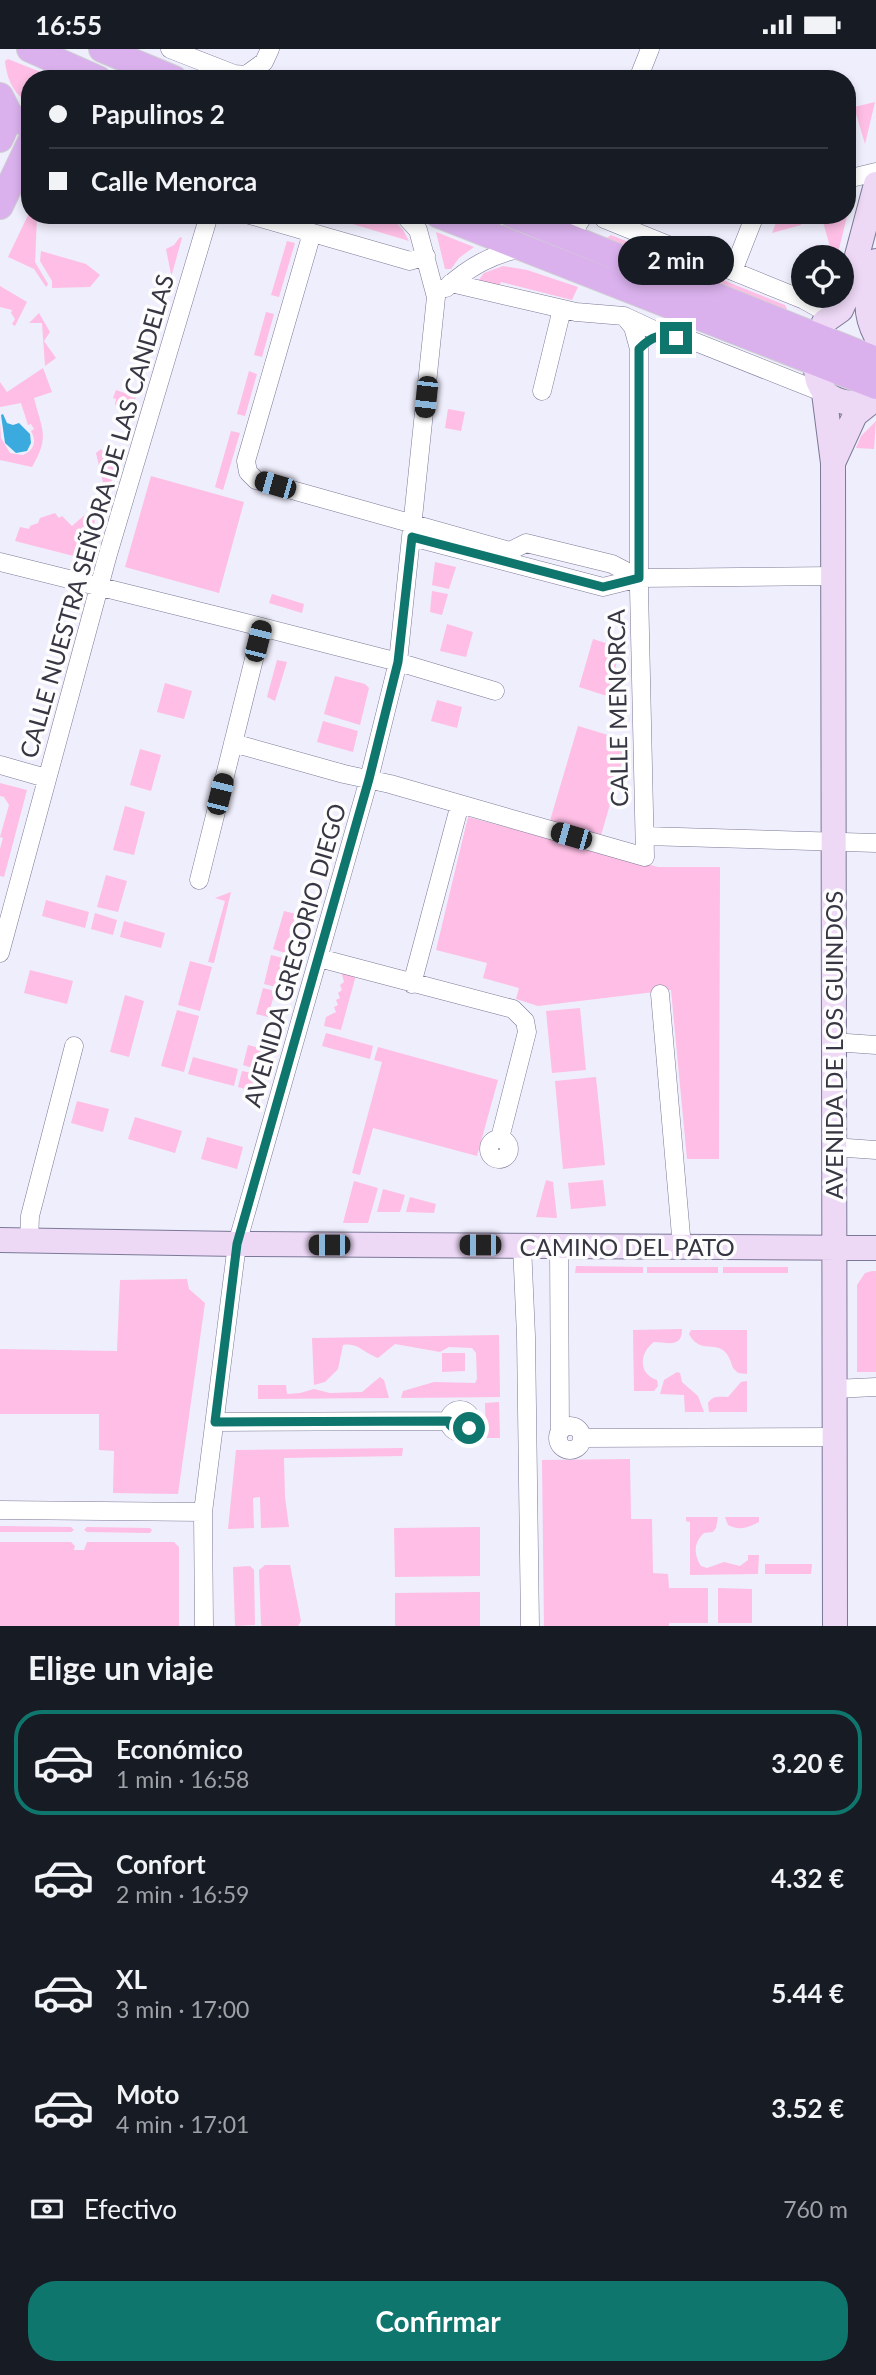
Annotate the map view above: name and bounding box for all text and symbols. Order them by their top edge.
text: 16:55 [35,9,102,41]
text: Papulinos 2 [91,98,225,130]
text: Calle Menorca [91,165,257,197]
callout: 2 min [618,237,734,285]
map controls [791,245,854,308]
button: locate [791,245,854,308]
text: 2 min [647,246,705,274]
street label: CALLE NUESTRA SEÑORA DE LAS CANDELAS [13,271,179,761]
route end [660,322,692,354]
car [414,375,439,419]
car [252,469,299,501]
street label: CALLE MENORCA [601,608,633,807]
car [243,618,274,664]
car [205,771,236,817]
street label: AVENIDA GREGORIO DIEGO [237,800,351,1110]
car [548,820,595,852]
street label: AVENIDA DE LOS GUINDOS [819,891,848,1199]
street label: CAMINO DEL PATO [519,1232,735,1261]
car [309,1235,351,1256]
car [460,1235,502,1256]
route start [453,1412,485,1444]
text: Elige un viaje [28,1648,213,1687]
icon: car [32,1731,95,1794]
text: Económico [116,1733,243,1765]
text: 3.20 € [771,1747,844,1779]
text: 1 min · 16:58 [116,1765,249,1793]
icon: car [32,1846,95,1909]
text: Confort [116,1848,206,1880]
text: 4.32 € [771,1862,844,1894]
text: 2 min · 16:59 [116,1880,249,1908]
icon: car [32,1961,95,2024]
text: XL [116,1963,147,1995]
text: 5.44 € [771,1977,844,2009]
text: 3 min · 17:00 [116,1995,249,2023]
icon: car [32,2076,95,2139]
text: Moto [116,2078,179,2110]
text: 3.52 € [771,2092,844,2124]
text: 4 min · 17:01 [116,2110,249,2138]
icon: cash [28,2190,66,2228]
text: Efectivo [84,2193,177,2225]
text: 760 m [783,2195,848,2223]
button: Confirmar [28,2281,848,2361]

